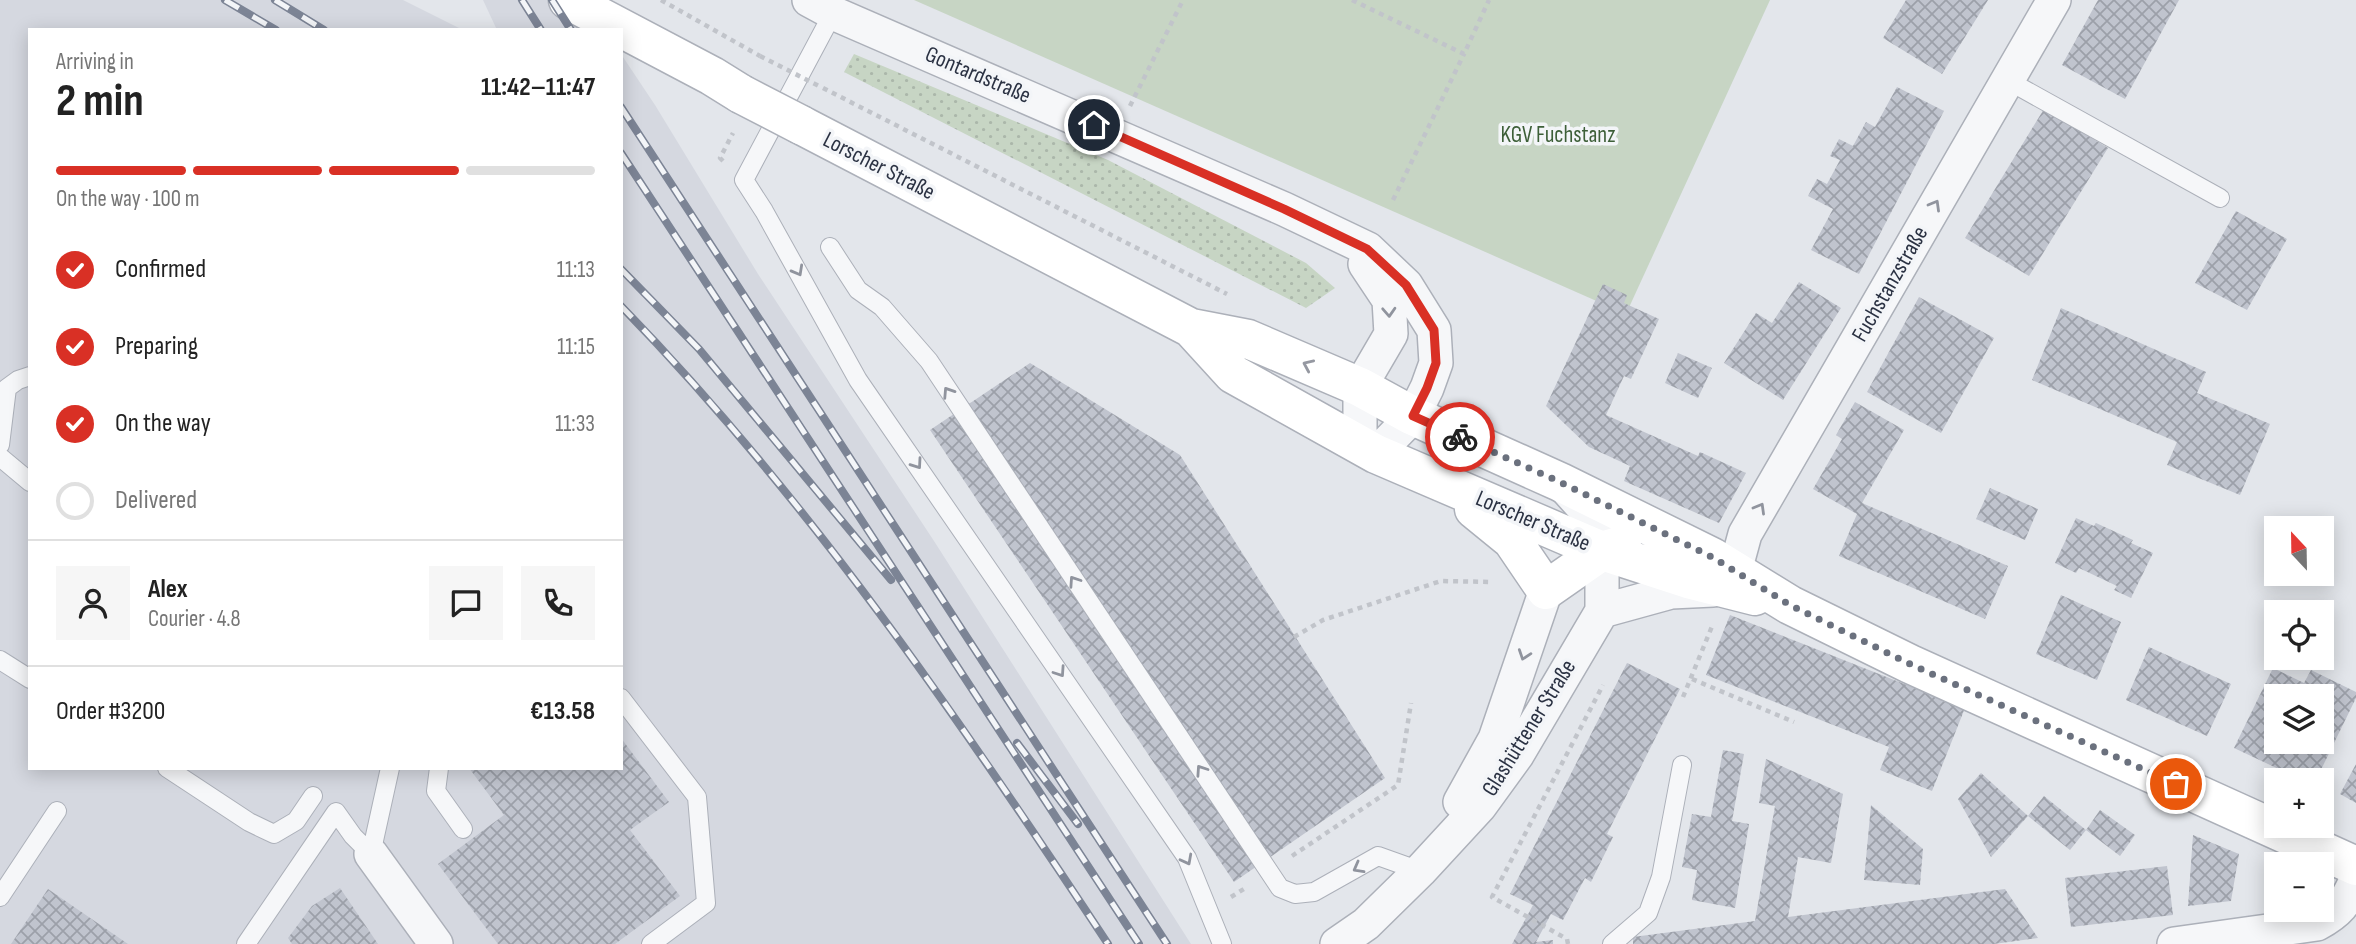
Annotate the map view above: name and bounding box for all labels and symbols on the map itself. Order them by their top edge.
street label: Gontardstraße [921,40,1035,110]
pin [1064,95,1124,155]
park label: KGV Fuchstanz [1501,121,1615,149]
street label: Lorscher Straße [818,126,940,206]
one-way arrow [1927,200,1940,213]
street label: Fuchstanzstraße [1846,221,1934,347]
one-way arrow [789,264,803,276]
one-way arrow [1382,307,1397,318]
one-way arrow [1303,359,1315,373]
one-way arrow [943,386,956,399]
courier [1425,402,1495,472]
one-way arrow [909,457,922,470]
street label: Lorscher Straße [1472,484,1594,558]
one-way arrow [1752,503,1765,515]
north arrow [2264,516,2334,586]
one-way arrow [1069,575,1082,588]
one-way arrow [1518,648,1532,661]
street label: Glashüttener Straße [1476,655,1582,801]
one-way arrow [1052,664,1064,677]
pin [2146,754,2206,814]
one-way arrow [1196,764,1209,777]
one-way arrow [1179,853,1192,865]
one-way arrow [1352,860,1365,873]

